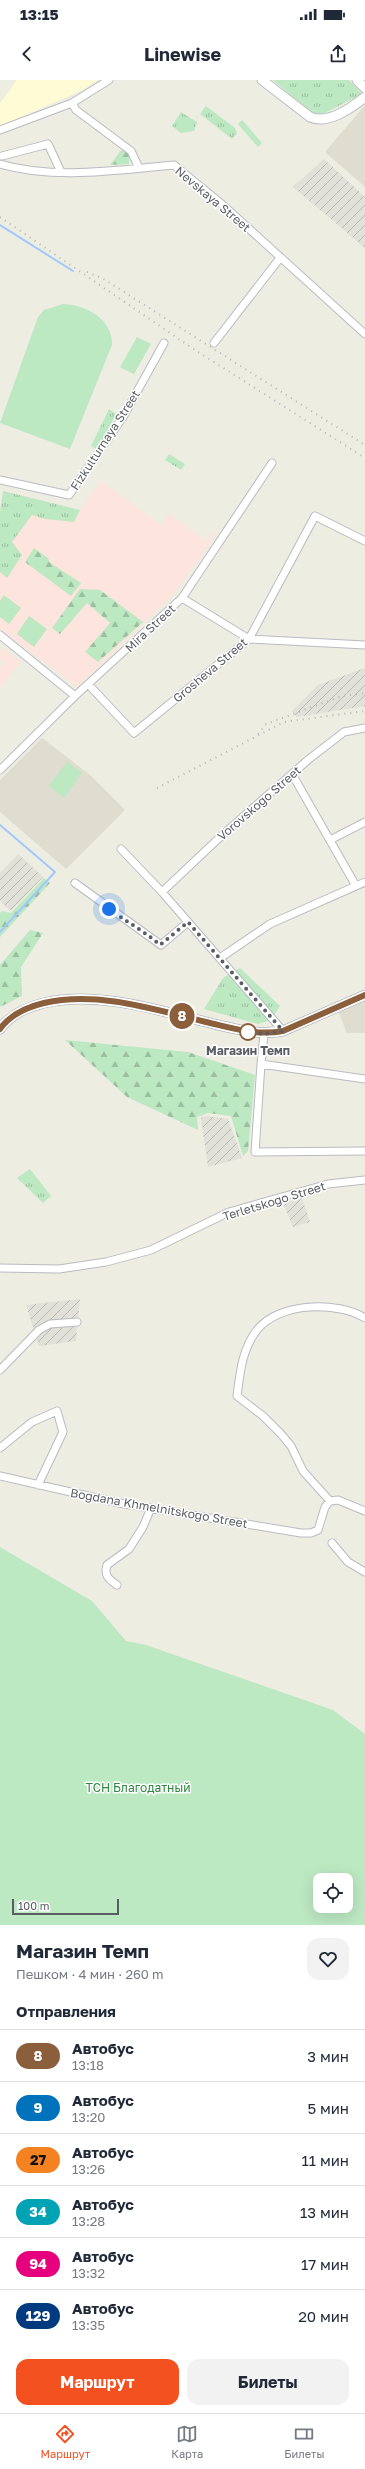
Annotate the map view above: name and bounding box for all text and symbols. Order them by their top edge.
text: 13:15 [20,5,59,23]
icon: back [16,43,38,65]
text: Linewise [144,43,221,65]
icon: share [327,43,349,65]
street label: Nevskaya Street [172,163,254,235]
street label: Fizkulturnaya Street [67,387,143,493]
street label: Mira Street [122,601,178,655]
street label: Grosheva Street [170,634,250,705]
street label: Vorovskogo Street [214,762,304,843]
your location [99,899,119,919]
line badge: 8 [169,1003,195,1029]
text: 8 [178,1007,186,1024]
marker: Магазин Темп [239,1023,257,1041]
place label: Магазин Темп [206,1043,290,1058]
street label: Terletskogo Street [221,1178,327,1224]
street label: Bogdana Khmelnitskogo Street [69,1485,249,1531]
park label: ТСН Благодатный [86,1780,190,1795]
map controls [313,1873,353,1913]
button: locate [313,1873,353,1913]
scale bar [12,1897,119,1916]
text: 100 m [18,1899,49,1912]
button: heart [307,1938,349,1980]
text: Магазин Темп [16,1939,149,1962]
text: Пешком · 4 мин · 260 m [16,1966,164,1982]
text: Отправления [16,2002,116,2020]
text: Автобус [72,2039,134,2057]
text: 8 [34,2047,42,2064]
text: 3 мин [307,2047,349,2065]
text: 13:18 [72,2057,104,2073]
text: Автобус [72,2091,134,2109]
text: 9 [34,2099,42,2116]
text: 5 мин [307,2099,349,2117]
text: 13:20 [72,2109,105,2125]
text: Автобус [72,2143,134,2161]
text: 27 [30,2151,46,2168]
text: 11 мин [302,2151,349,2169]
text: 13:26 [72,2161,105,2177]
text: Автобус [72,2195,134,2213]
text: 34 [29,2203,47,2220]
text: 13 мин [300,2203,349,2221]
text: 13:28 [72,2213,105,2229]
text: Автобус [72,2247,134,2265]
text: 94 [29,2255,47,2272]
text: 17 мин [301,2255,349,2273]
text: 13:32 [72,2265,105,2281]
text: Автобус [72,2299,134,2317]
text: 129 [26,2307,50,2324]
text: 20 мин [298,2307,349,2325]
text: 13:35 [72,2317,105,2333]
button: Маршрут [16,2359,179,2405]
button: Билеты [187,2359,349,2405]
tab: Маршрут [41,2423,90,2460]
tab: Карта [171,2423,203,2460]
tab: Билеты [284,2423,324,2460]

